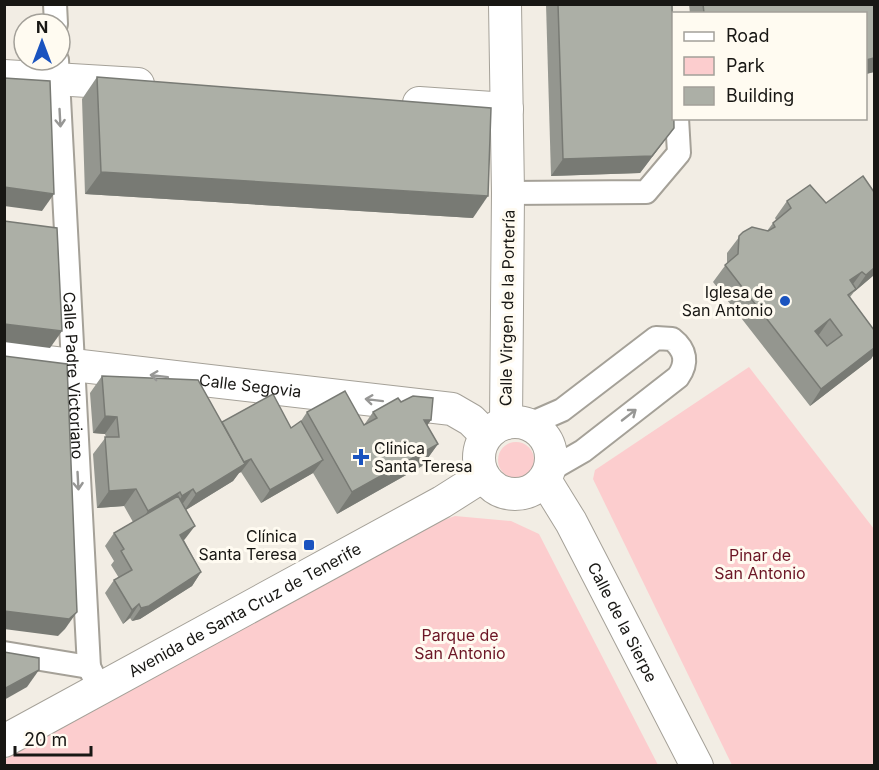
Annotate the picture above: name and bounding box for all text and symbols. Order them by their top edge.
north arrow [12,12,72,72]
legend [672,12,867,120]
text: N [36,17,48,37]
text: Road [726,25,769,46]
text: Park [726,55,765,76]
text: Building [726,85,794,106]
one-way arrow [54,108,65,128]
street label: Calle Virgen de la Portería [495,210,519,406]
place label: Iglesa de San Antonio [682,282,773,320]
street label: Calle Padre Victoriano [59,291,88,460]
marker: Iglesa de San Antonio [778,294,792,308]
one-way arrow [150,370,170,381]
street label: Calle Segovia [198,370,303,401]
one-way arrow [365,394,384,405]
one-way arrow [621,409,637,422]
place label: Clinica Santa Teresa [374,438,472,476]
marker: Clinica Santa Teresa [352,448,370,466]
one-way arrow [73,470,84,490]
place label: Clínica Santa Teresa [199,526,297,564]
street label: Avenida de Santa Cruz de Tenerife [125,538,364,681]
marker: Clínica Santa Teresa [302,538,316,552]
park label: Pinar de San Antonio [714,545,806,583]
street label: Calle de la Sierpe [583,559,662,685]
park label: Parque de San Antonio [414,625,506,663]
scale bar [15,719,92,757]
text: 20 m [24,729,67,750]

